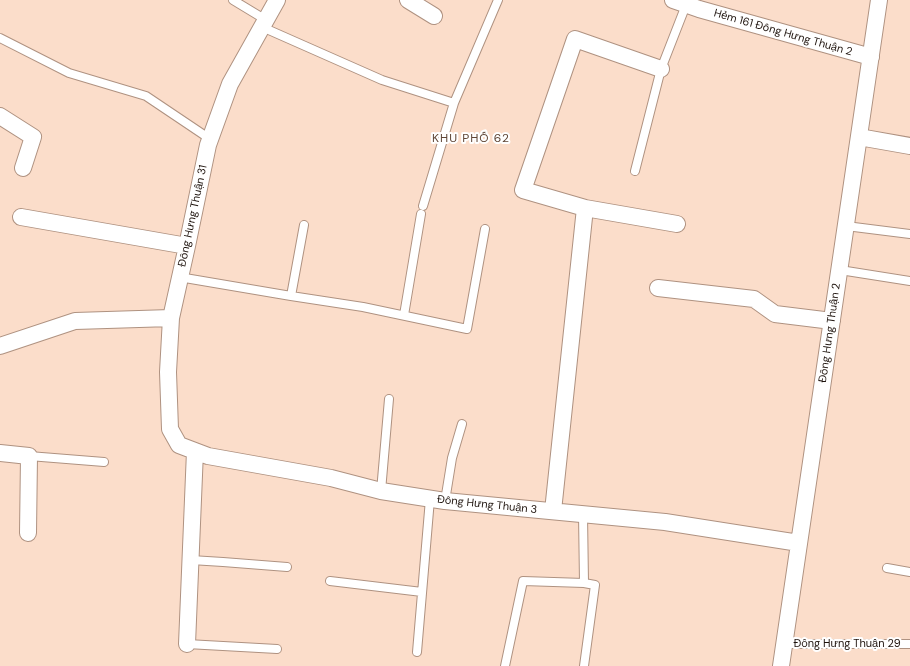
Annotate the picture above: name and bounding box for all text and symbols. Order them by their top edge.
street label: Hẻm 161 Đông Hưng Thuận 2 [712,7,854,59]
district label: KHU PHỐ 62 [432,132,510,146]
street label: Đông Hưng Thuận 31 [176,164,210,268]
street label: Đông Hưng Thuận 2 [816,282,844,384]
street label: Đông Hưng Thuận 3 [436,493,538,517]
street label: Đông Hưng Thuận 29 [793,637,901,651]

